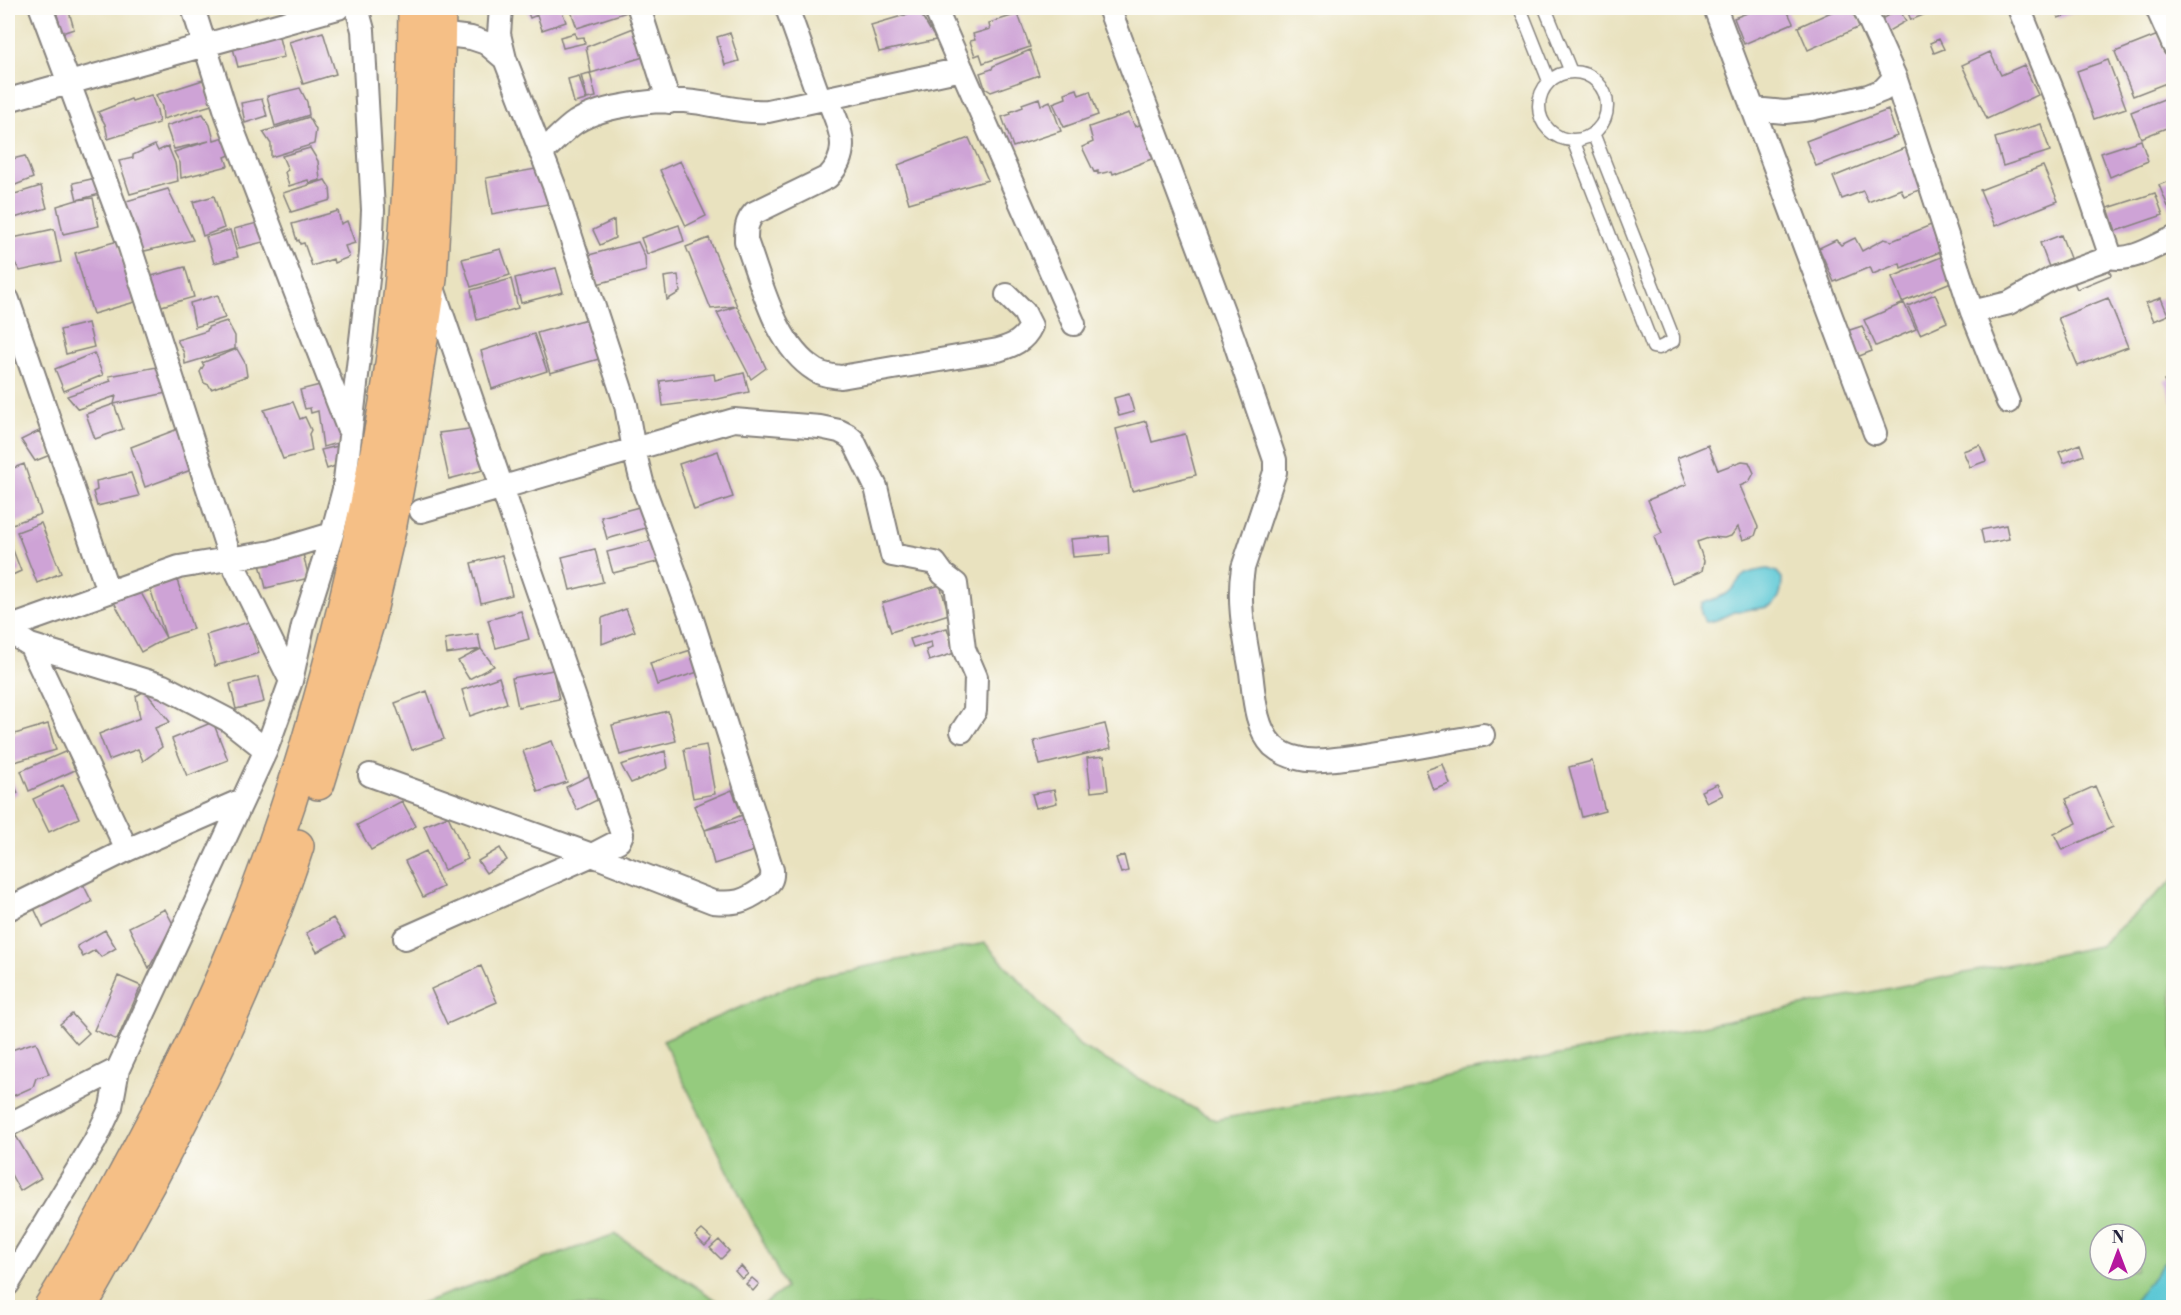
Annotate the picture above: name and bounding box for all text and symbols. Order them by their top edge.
north arrow [2088,1222,2148,1282]
text: N [2112,1228,2125,1248]

